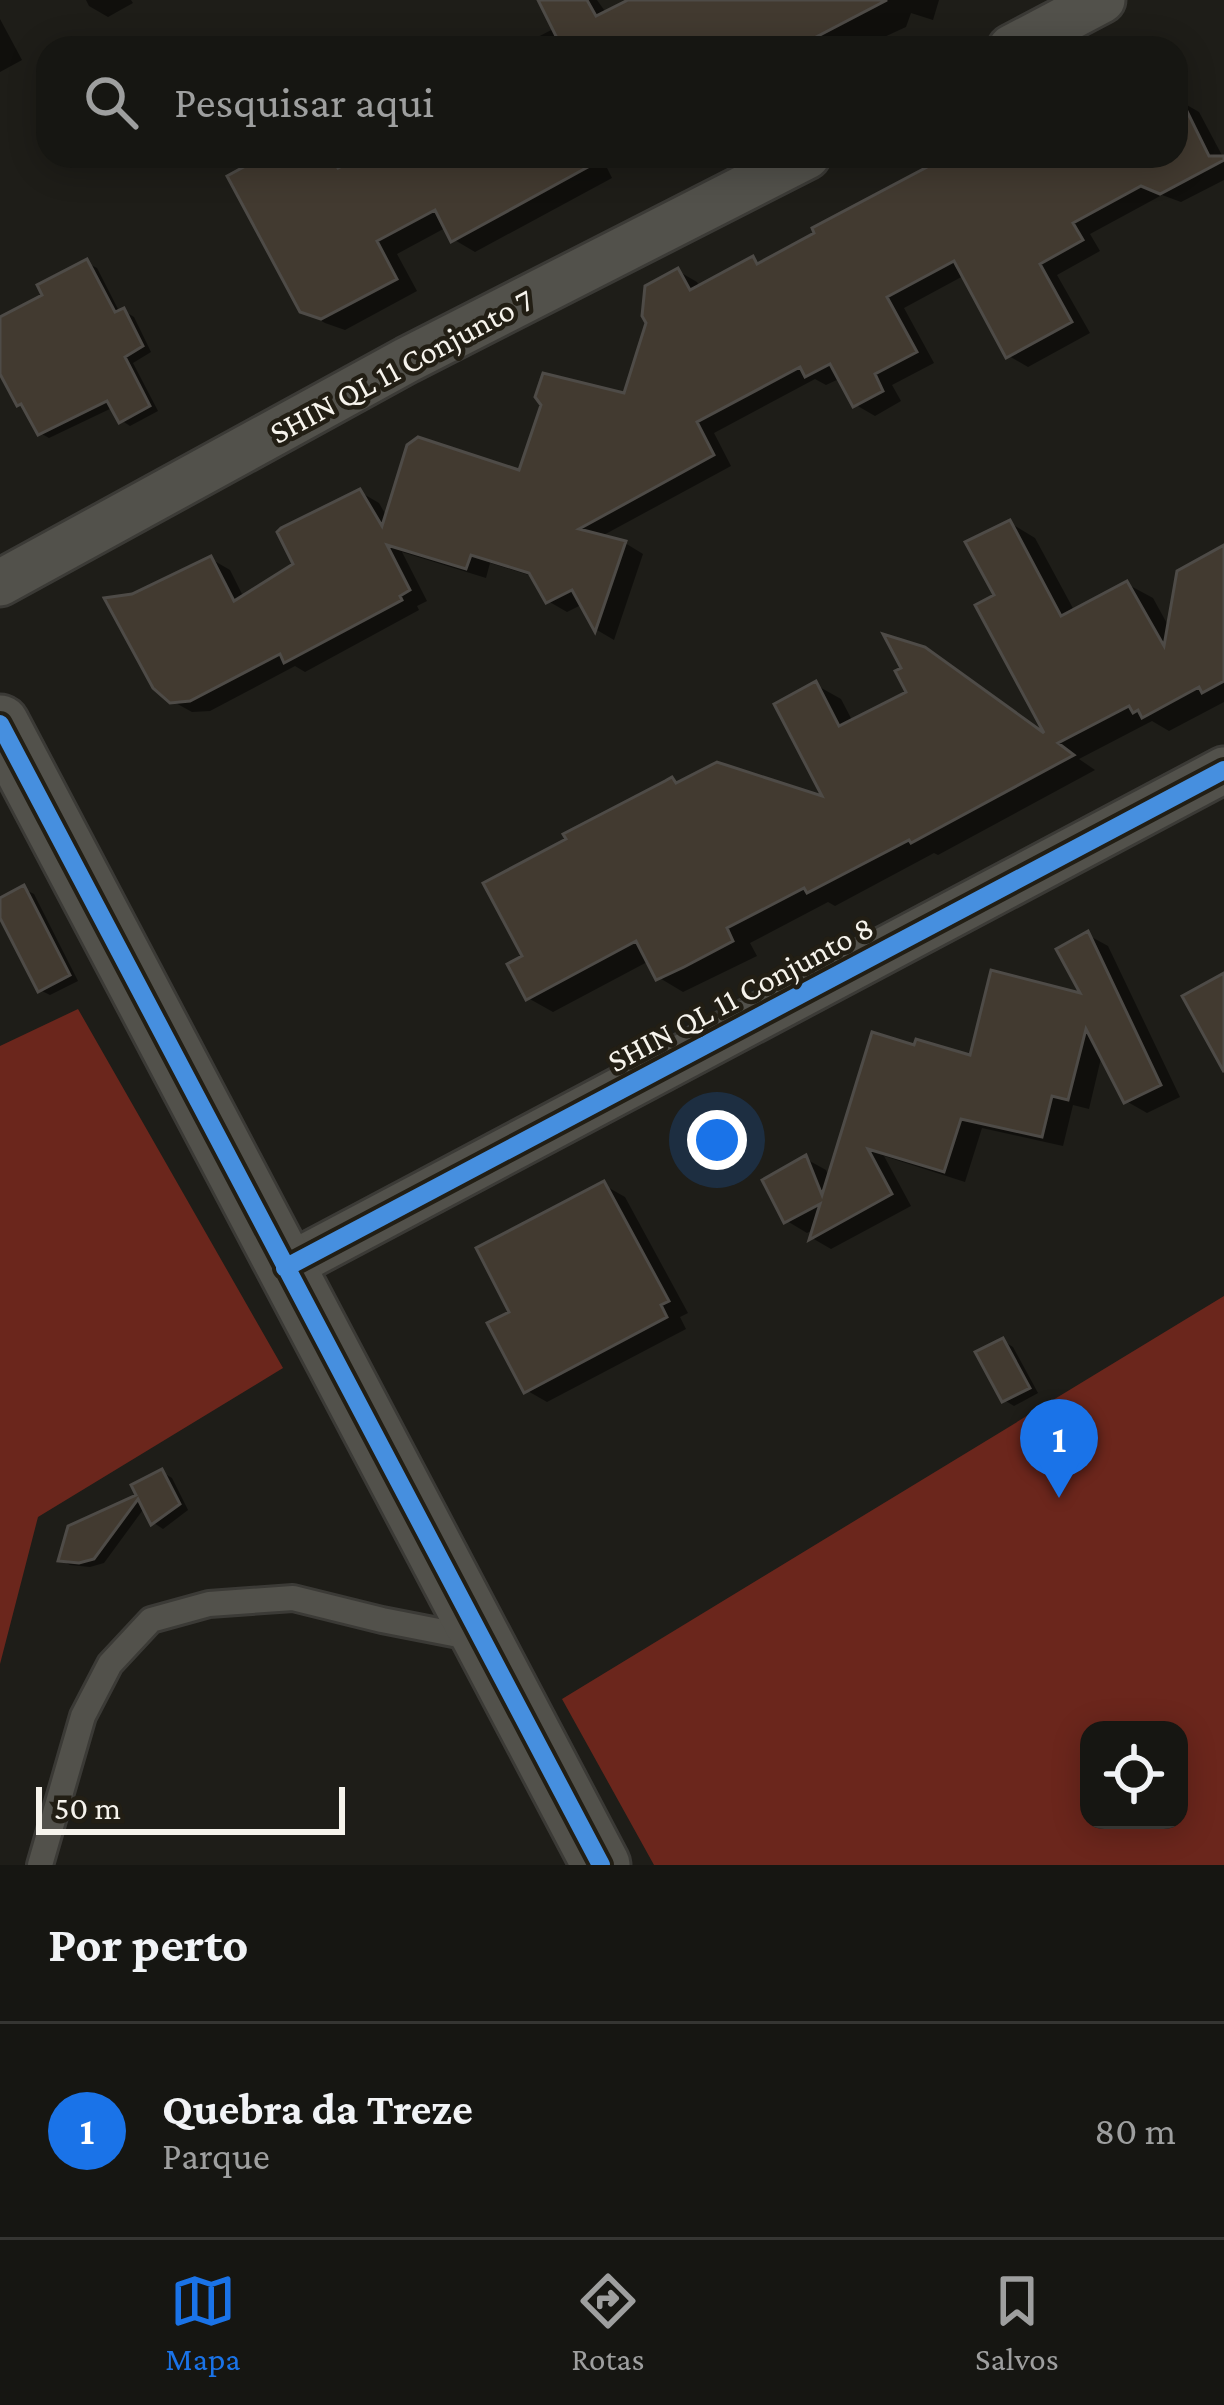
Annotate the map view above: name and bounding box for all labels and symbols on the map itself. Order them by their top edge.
street label: SHIN QL 11 Conjunto 7 [263,280,539,451]
street label: SHIN QL 11 Conjunto 8 [601,908,879,1079]
your location [687,1110,747,1170]
pin: 1 [1020,1399,1098,1498]
scale bar [36,1781,345,1834]

